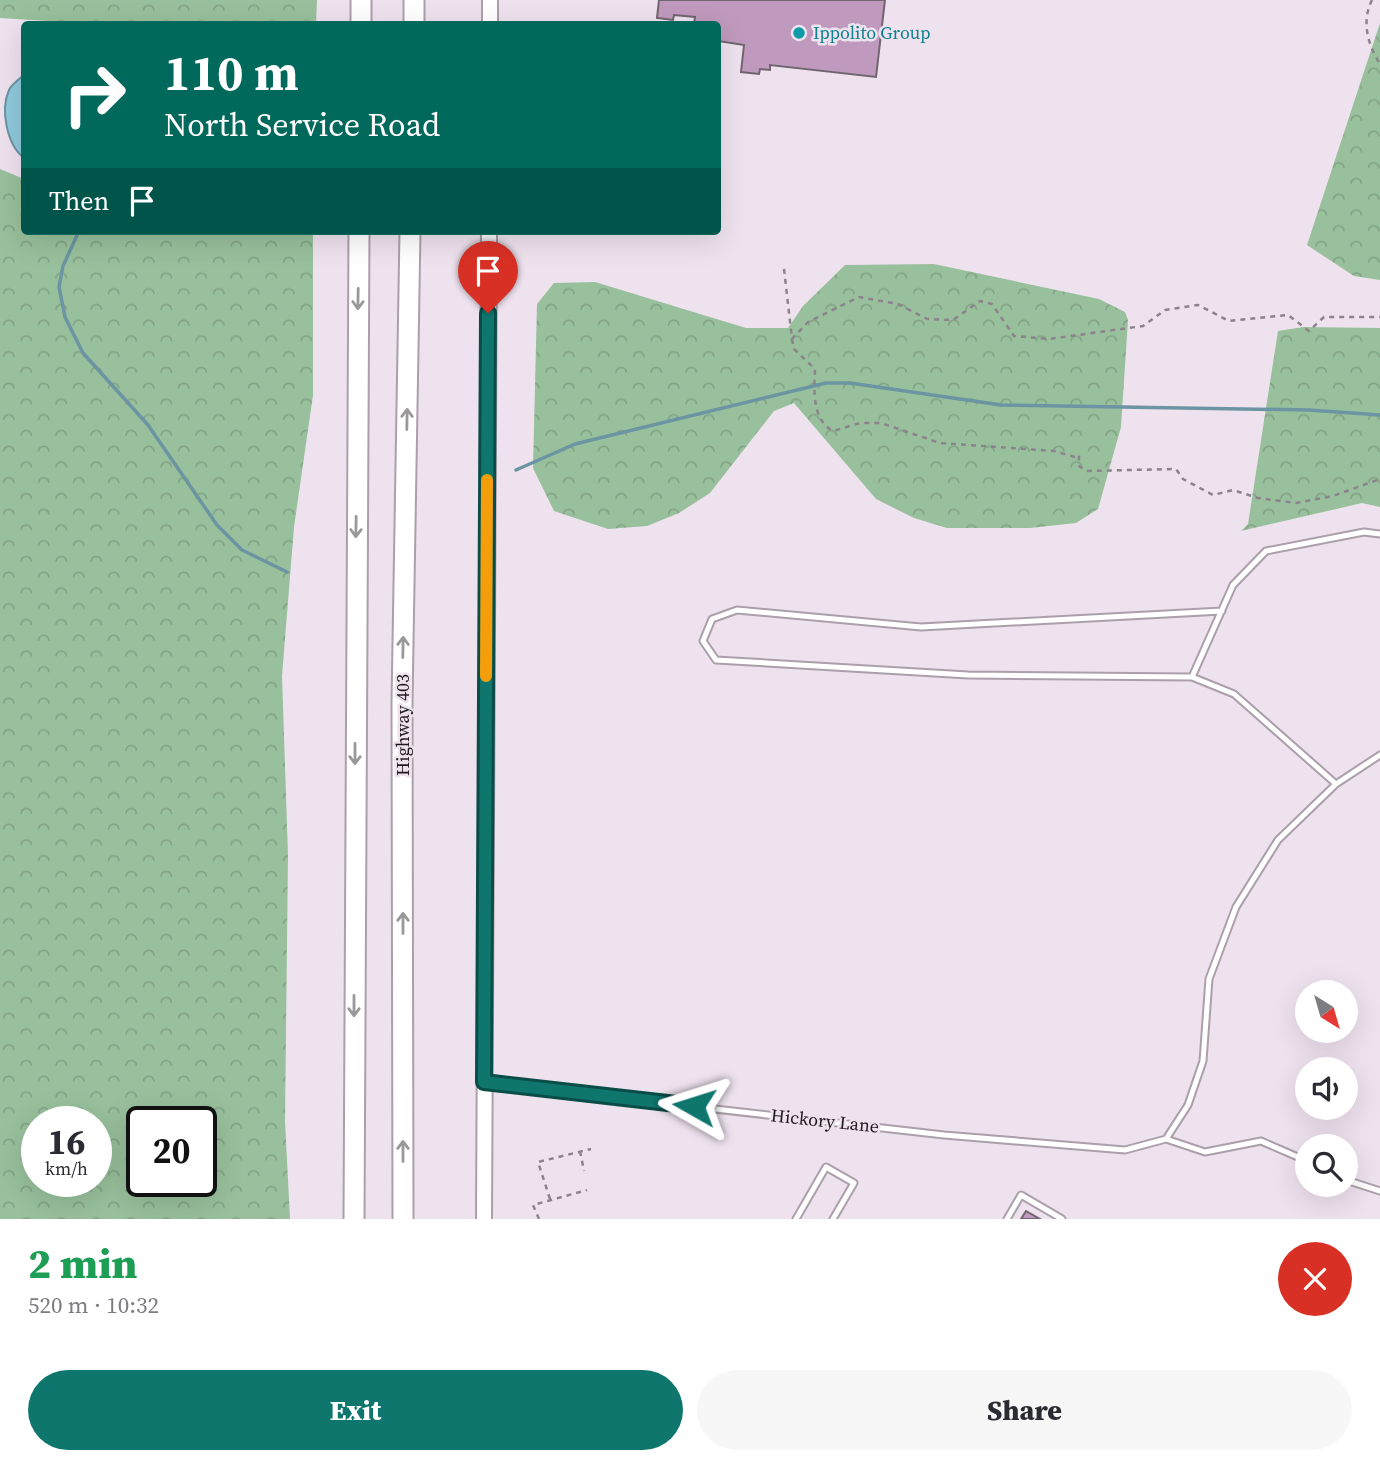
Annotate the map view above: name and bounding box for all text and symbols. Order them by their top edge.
place label: Ippolito Group [813,20,931,45]
marker: Ippolito Group [791,25,807,41]
text: 110 m [164,39,299,106]
icon: right [49,49,140,140]
text: North Service Road [164,103,440,147]
icon: arrive [123,182,161,220]
text: Then [49,183,109,219]
pin [458,241,518,313]
icon: arrive [469,252,507,290]
one-way arrow [351,287,365,310]
one-way arrow [400,408,414,431]
one-way arrow [349,515,363,538]
one-way arrow [397,636,410,659]
street label: Highway 403 [390,674,415,776]
one-way arrow [348,742,362,765]
one-way arrow [396,912,410,935]
north arrow [1295,980,1358,1043]
map controls [1295,980,1358,1197]
one-way arrow [347,994,361,1017]
button: sound [1295,1057,1358,1120]
position arrow [657,1069,731,1143]
street label: Hickory Lane [770,1102,880,1139]
speed limit sign: 20 [126,1106,217,1197]
text: 16 [48,1118,85,1166]
button: search [1295,1134,1358,1197]
one-way arrow [396,1140,410,1163]
text: km/h [45,1156,88,1181]
text: 2 min [28,1234,138,1292]
button: close [1278,1242,1352,1316]
text: 520 m · 10:32 [28,1289,159,1321]
button: Exit [28,1370,683,1450]
button: Share [697,1370,1352,1450]

